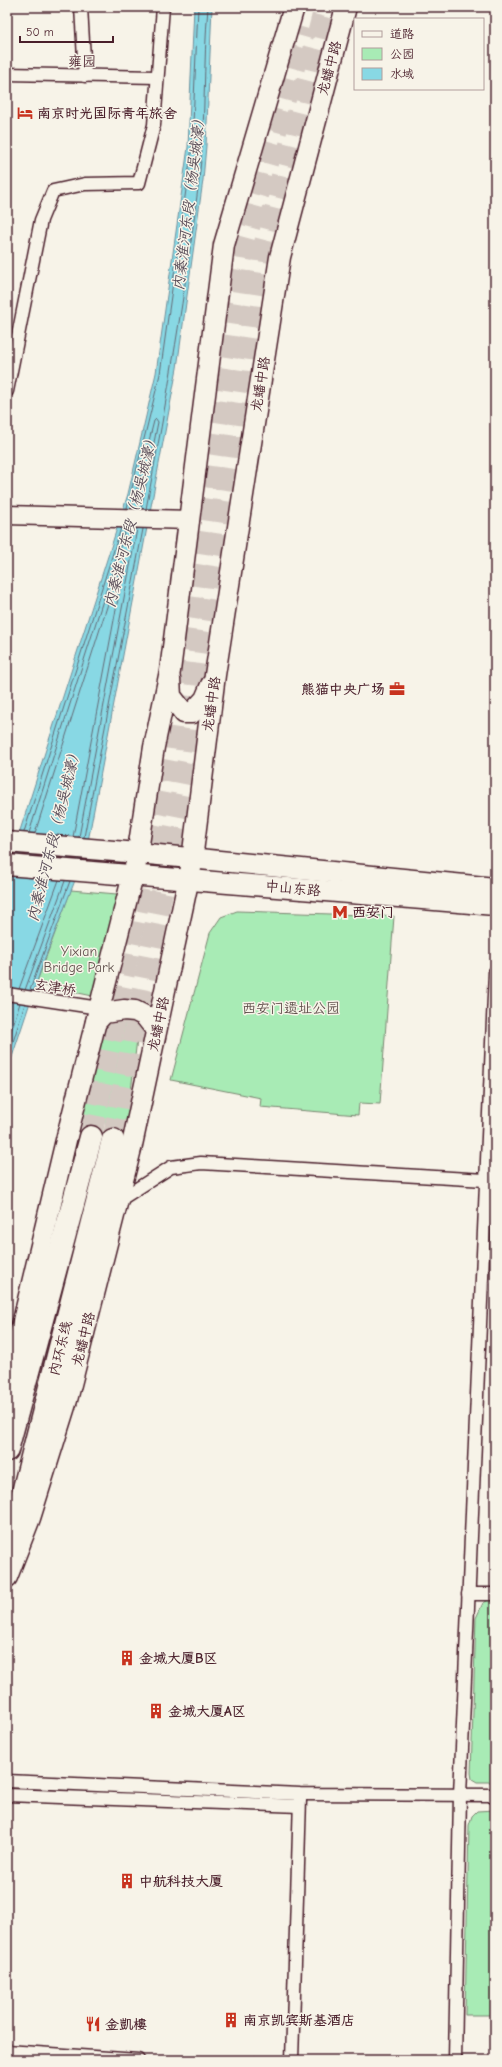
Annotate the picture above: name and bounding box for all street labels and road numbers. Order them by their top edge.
street label: 龙蟠中路 [314,39,345,97]
street label: 雍园 [68,53,96,70]
street label: 龙蟠中路 [248,355,273,413]
street label: 龙蟠中路 [199,675,224,733]
street label: 中山东路 [264,878,322,899]
street label: 玄津桥 [33,976,77,999]
street label: 龙蟠中路 [144,995,173,1053]
street label: 龙蟠中路 [68,1310,99,1368]
street label: 内环东线 [45,1319,76,1377]

